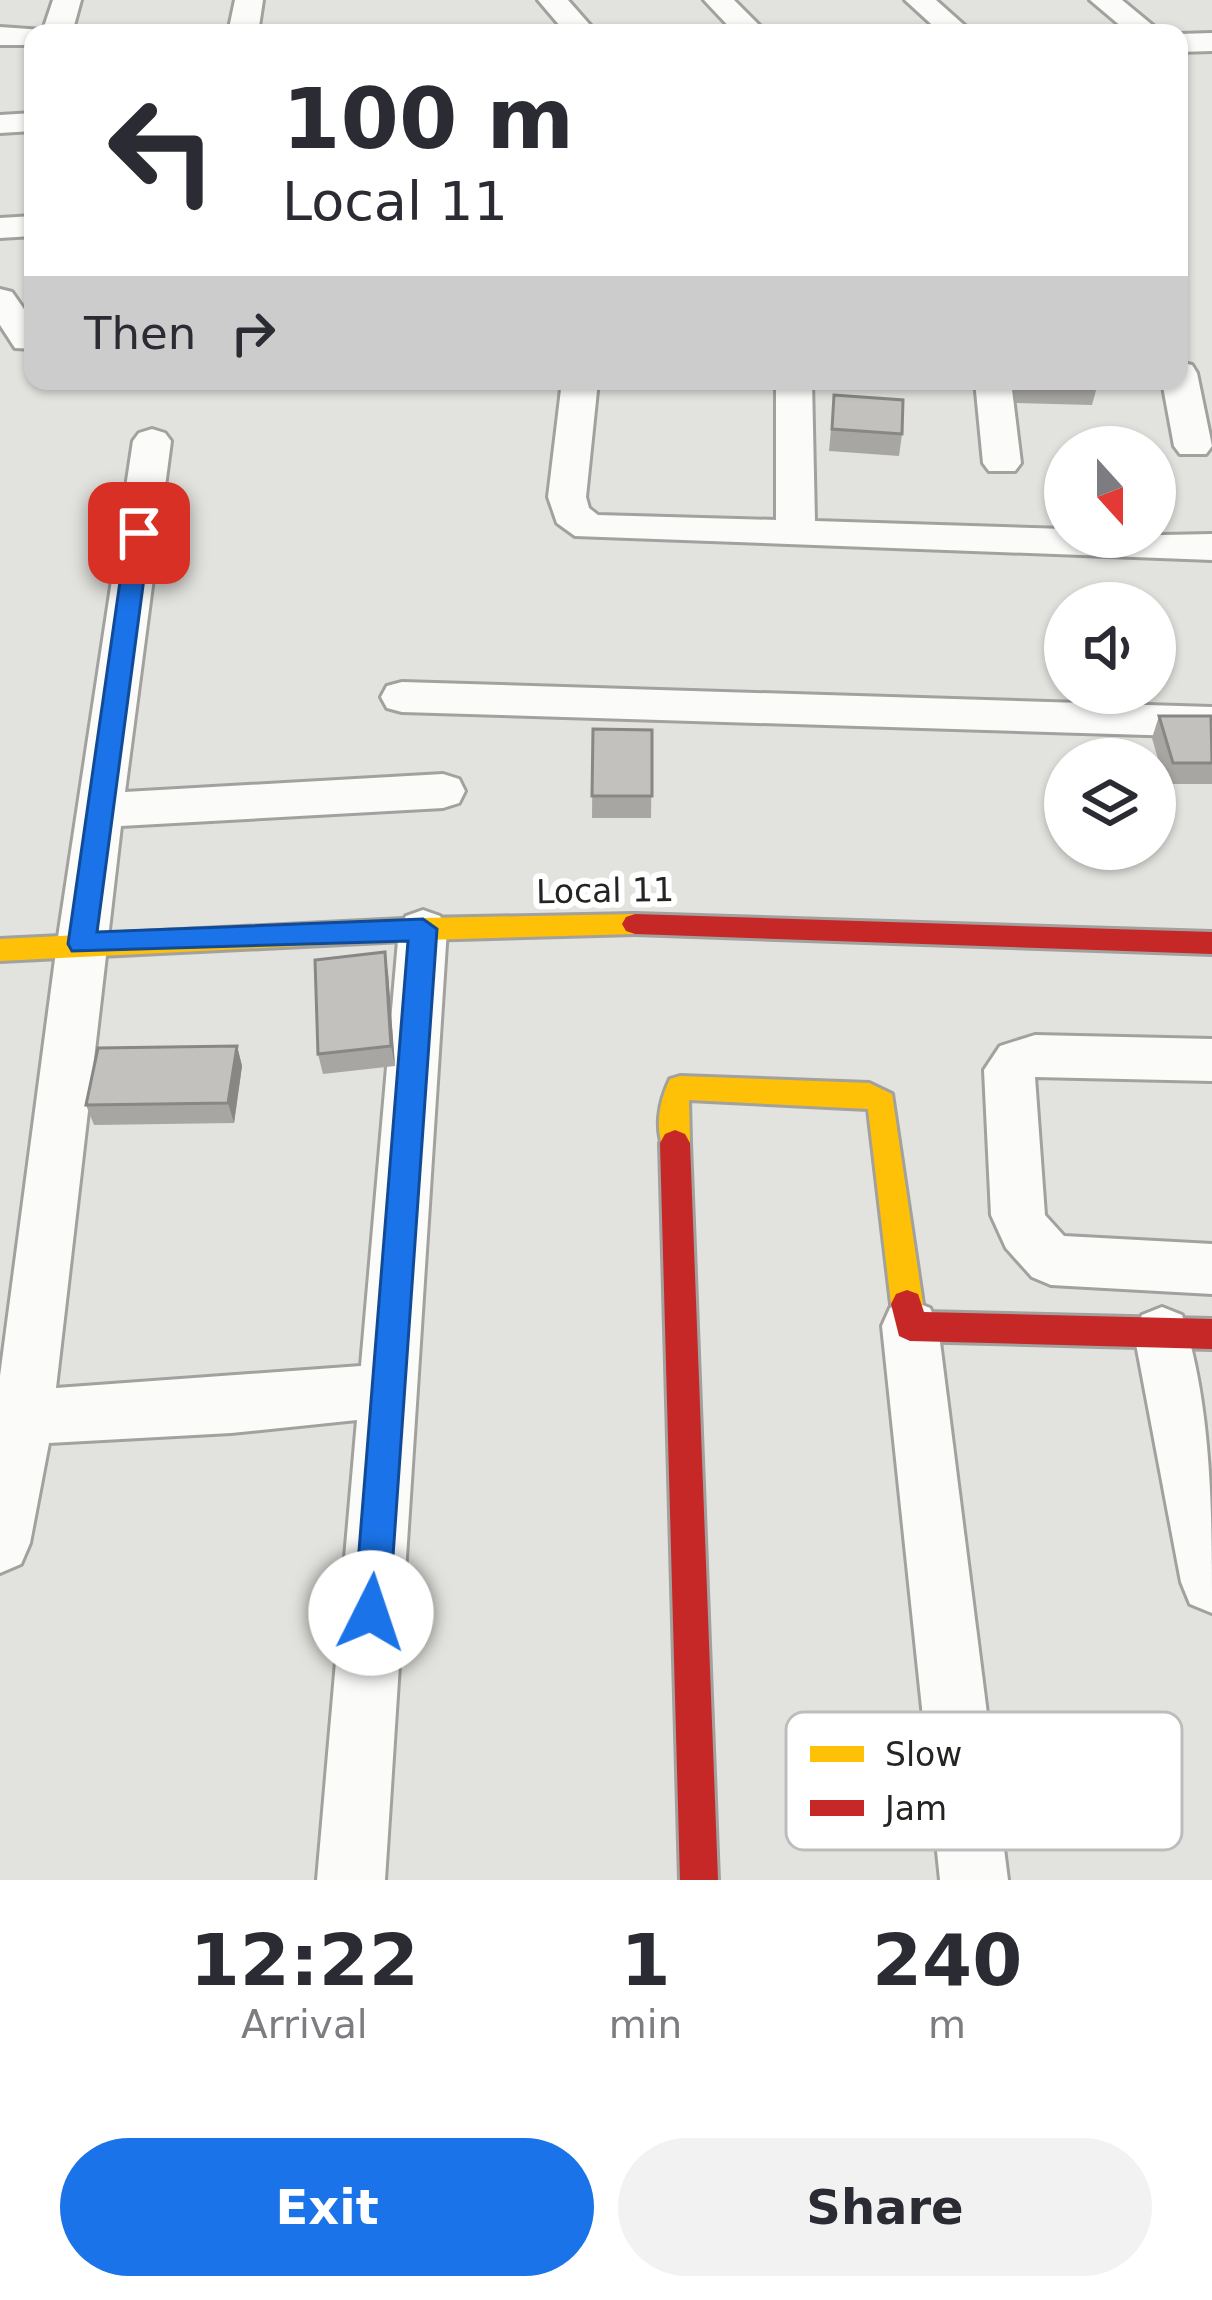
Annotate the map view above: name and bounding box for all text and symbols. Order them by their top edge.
text: 100 m [282,70,574,168]
icon: left [84,72,240,228]
text: Local 11 [282,170,508,233]
icon: right [220,300,286,366]
text: Then [84,307,196,360]
north arrow [1044,426,1176,558]
map controls [1044,426,1176,870]
pin [88,482,190,584]
icon: arrive [106,500,172,566]
button: sound [1044,582,1176,714]
button: layers [1044,738,1176,870]
street label: Local 11 [536,870,674,911]
position arrow [308,1550,434,1676]
legend [786,1712,1182,1850]
text: Slow [885,1735,962,1774]
text: Jam [883,1789,947,1828]
text: 12:22 [190,1918,419,2002]
text: 1 [620,1918,670,2002]
text: 240 [872,1918,1022,2002]
text: Arrival [241,2002,368,2047]
text: min [609,2002,682,2047]
text: m [928,2002,966,2047]
button: Exit [60,2138,594,2276]
button: Share [618,2138,1152,2276]

